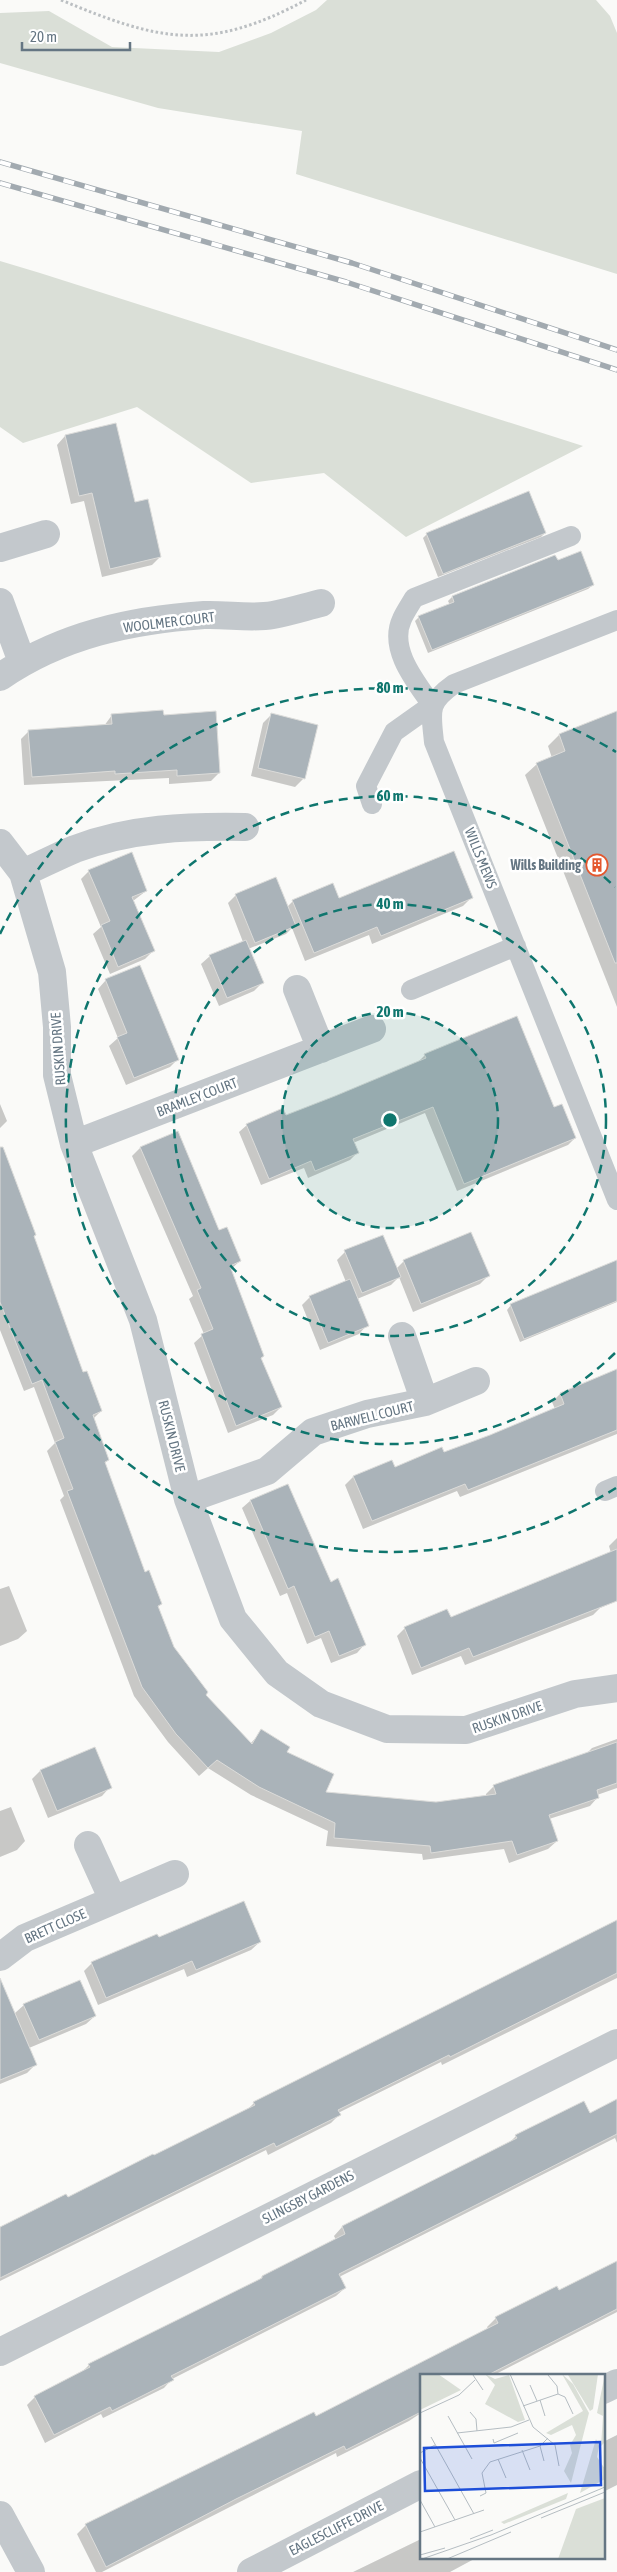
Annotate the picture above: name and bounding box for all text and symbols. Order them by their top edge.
scale bar [22,20,130,52]
text: 20 m [30,28,57,45]
street label: WOOLMER COURT [123,608,215,636]
text: 80 m [377,679,404,696]
text: 60 m [377,787,404,804]
street label: WILLS MEWS [462,825,500,891]
building icon: Wills Building [585,853,609,877]
place label: Wills Building [509,857,582,873]
text: 40 m [376,895,404,912]
text: 20 m [377,1003,404,1020]
street label: RUSKIN DRIVE [47,1012,69,1086]
street label: BRAMLEY COURT [154,1074,240,1120]
centre of rings [381,1111,399,1129]
street label: BARWELL COURT [329,1398,415,1434]
street label: RUSKIN DRIVE [155,1399,189,1473]
street label: RUSKIN DRIVE [470,1698,544,1736]
street label: BRETT CLOSE [22,1905,88,1947]
street label: SLINGSBY GARDENS [260,2167,356,2227]
inset map [420,2374,604,2560]
street label: EAGLESCLIFFE DRIVE [286,2497,386,2559]

